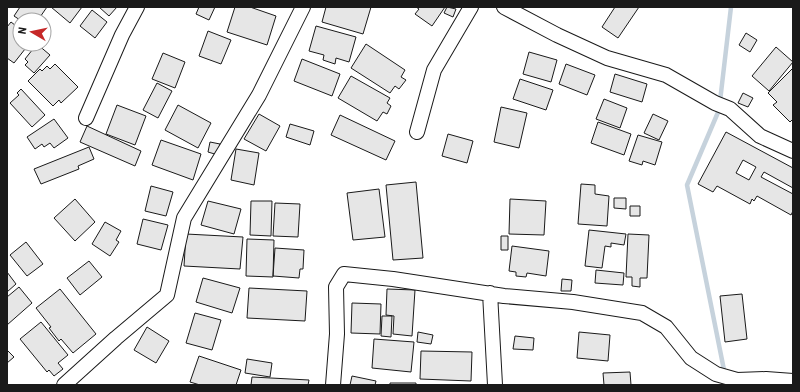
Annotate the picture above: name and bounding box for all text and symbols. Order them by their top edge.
north arrow [12,12,52,52]
text: N [16,26,30,35]

